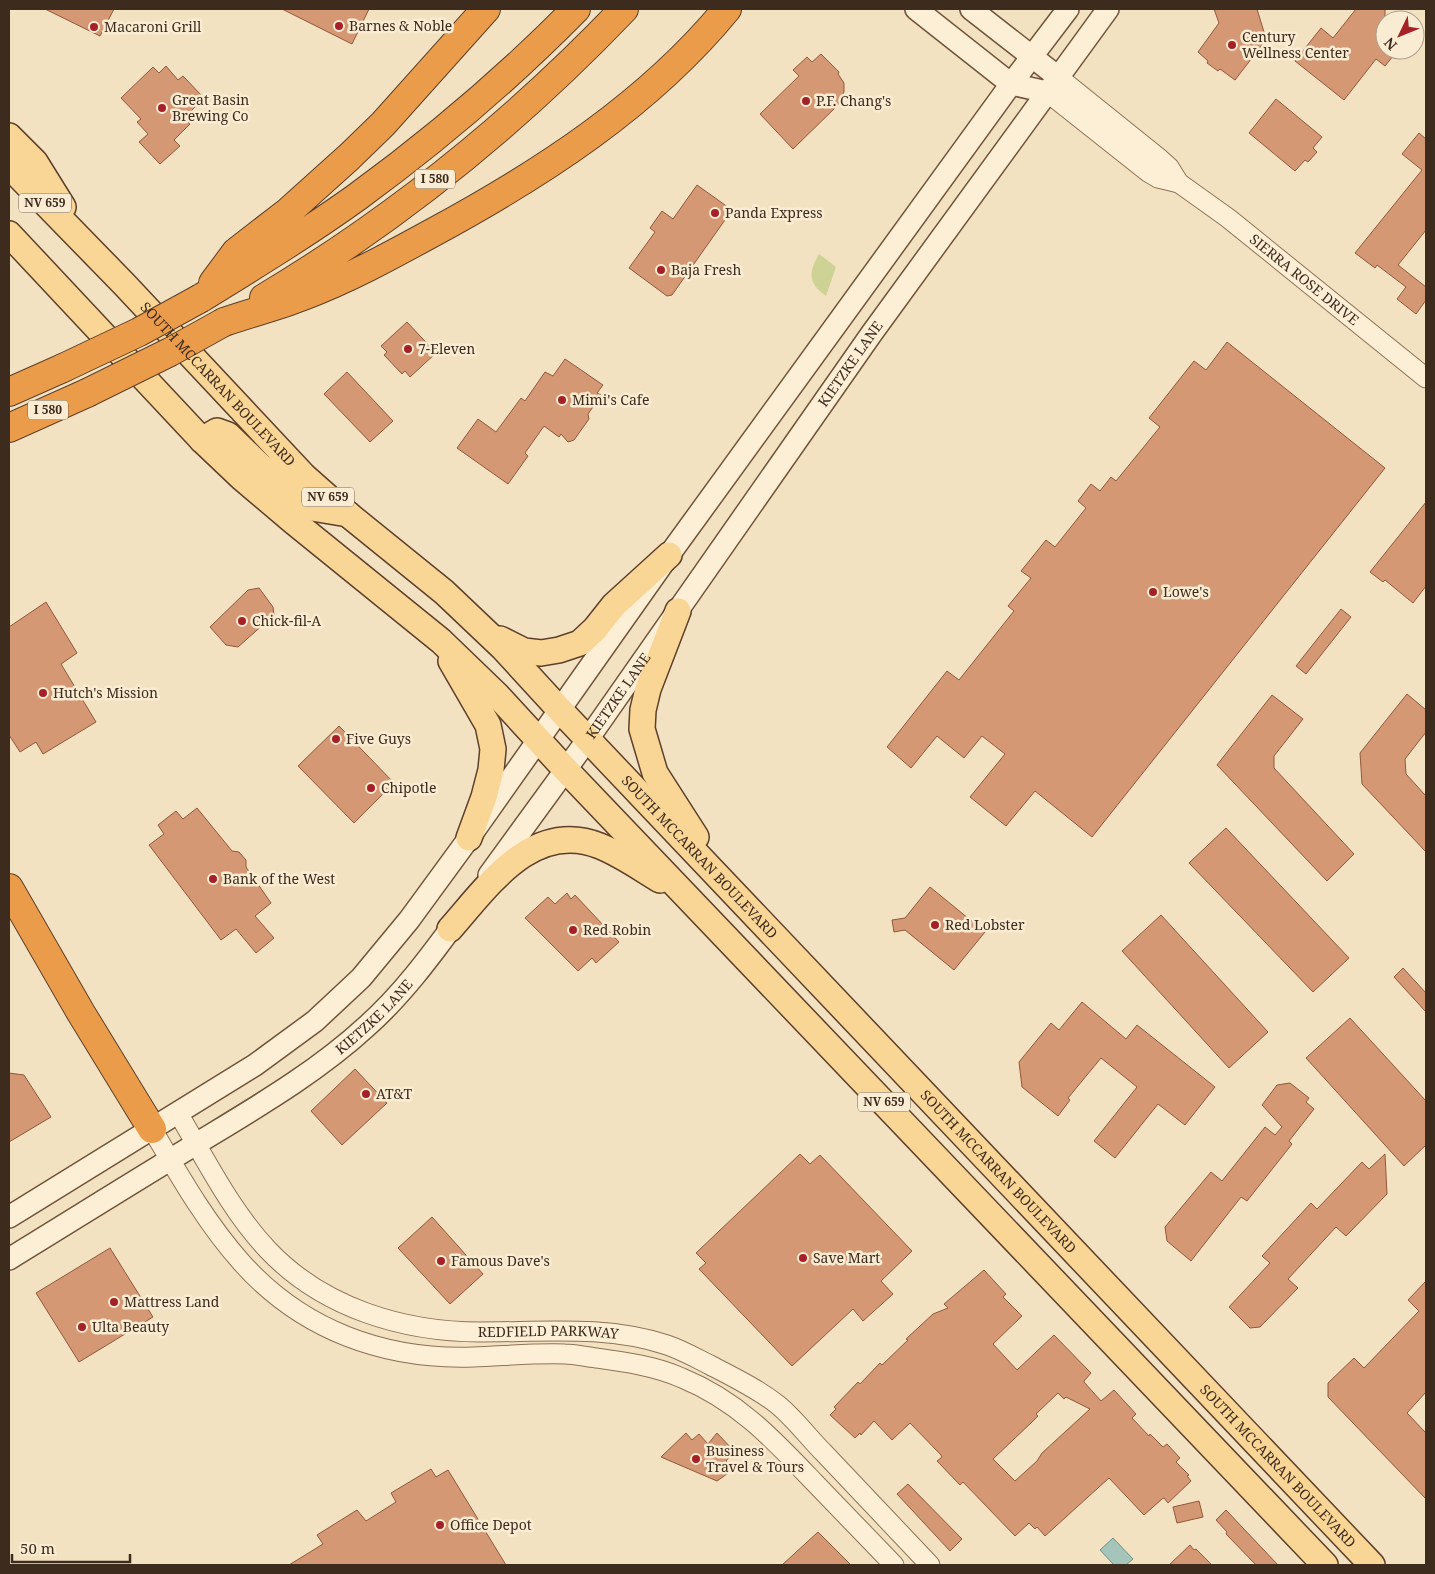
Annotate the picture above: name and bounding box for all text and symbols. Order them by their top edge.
north arrow [1375,10,1425,60]
place label: Barnes & Noble [349,16,452,35]
place label: Macaroni Grill [104,17,202,36]
marker: Barnes & Noble [333,20,345,32]
marker: Macaroni Grill [88,21,100,33]
place label: Century Wellness Center [1242,27,1349,62]
text: N [1379,34,1401,55]
marker: Century Wellness Center [1226,39,1238,51]
place label: Great Basin Brewing Co [172,90,249,125]
place label: P.F. Chang's [816,91,891,110]
marker: P.F. Chang's [800,95,812,107]
marker: Great Basin Brewing Co [156,102,168,114]
road number: I 580 [415,170,455,188]
road number: NV 659 [19,194,71,212]
place label: Panda Express [725,203,823,222]
marker: Panda Express [709,207,721,219]
street label: SIERRA ROSE DRIVE [1246,229,1363,329]
place label: Baja Fresh [671,260,741,279]
marker: Baja Fresh [655,264,667,276]
street label: SOUTH MCCARRAN BOULEVARD [137,298,300,470]
street label: KIETZKE LANE [813,317,887,410]
place label: 7-Eleven [418,339,475,358]
marker: 7-Eleven [402,343,414,355]
place label: Mimi's Cafe [572,390,650,409]
marker: Mimi's Cafe [556,394,568,406]
road number: I 580 [28,400,68,420]
road number: NV 659 [302,488,354,507]
place label: Lowe's [1163,582,1209,601]
marker: Lowe's [1147,586,1159,598]
place label: Chick-fil-A [252,611,321,630]
marker: Chick-fil-A [236,615,248,627]
street label: KIETZKE LANE [581,649,655,742]
place label: Hutch's Mission [53,683,158,702]
marker: Hutch's Mission [37,687,49,699]
place label: Five Guys [346,729,411,748]
marker: Five Guys [330,733,342,745]
street label: SOUTH MCCARRAN BOULEVARD [618,771,782,942]
place label: Chipotle [381,778,436,797]
marker: Chipotle [365,782,377,794]
place label: Bank of the West [223,869,335,888]
marker: Bank of the West [207,873,219,885]
place label: Red Lobster [945,915,1025,934]
marker: Red Lobster [929,919,941,931]
place label: Red Robin [583,920,651,939]
marker: Red Robin [567,924,579,936]
street label: KIETZKE LANE [331,975,417,1058]
place label: AT&T [376,1084,412,1103]
street label: SOUTH MCCARRAN BOULEVARD [917,1086,1081,1257]
marker: AT&T [360,1088,372,1100]
road number: NV 659 [858,1092,910,1112]
place label: Save Mart [813,1248,880,1267]
place label: Famous Dave's [451,1251,550,1270]
marker: Save Mart [797,1252,809,1264]
marker: Famous Dave's [435,1255,447,1267]
place label: Mattress Land [124,1292,220,1311]
marker: Mattress Land [108,1296,120,1308]
place label: Ulta Beauty [92,1317,169,1336]
marker: Ulta Beauty [76,1321,88,1333]
street label: REDFIELD PARKWAY [478,1321,620,1343]
street label: SOUTH MCCARRAN BOULEVARD [1196,1380,1361,1551]
place label: Business Travel & Tours [706,1441,804,1476]
marker: Business Travel & Tours [690,1453,702,1465]
place label: Office Depot [450,1515,532,1534]
marker: Office Depot [434,1519,446,1531]
scale bar [12,1532,130,1564]
text: 50 m [20,1538,55,1558]

